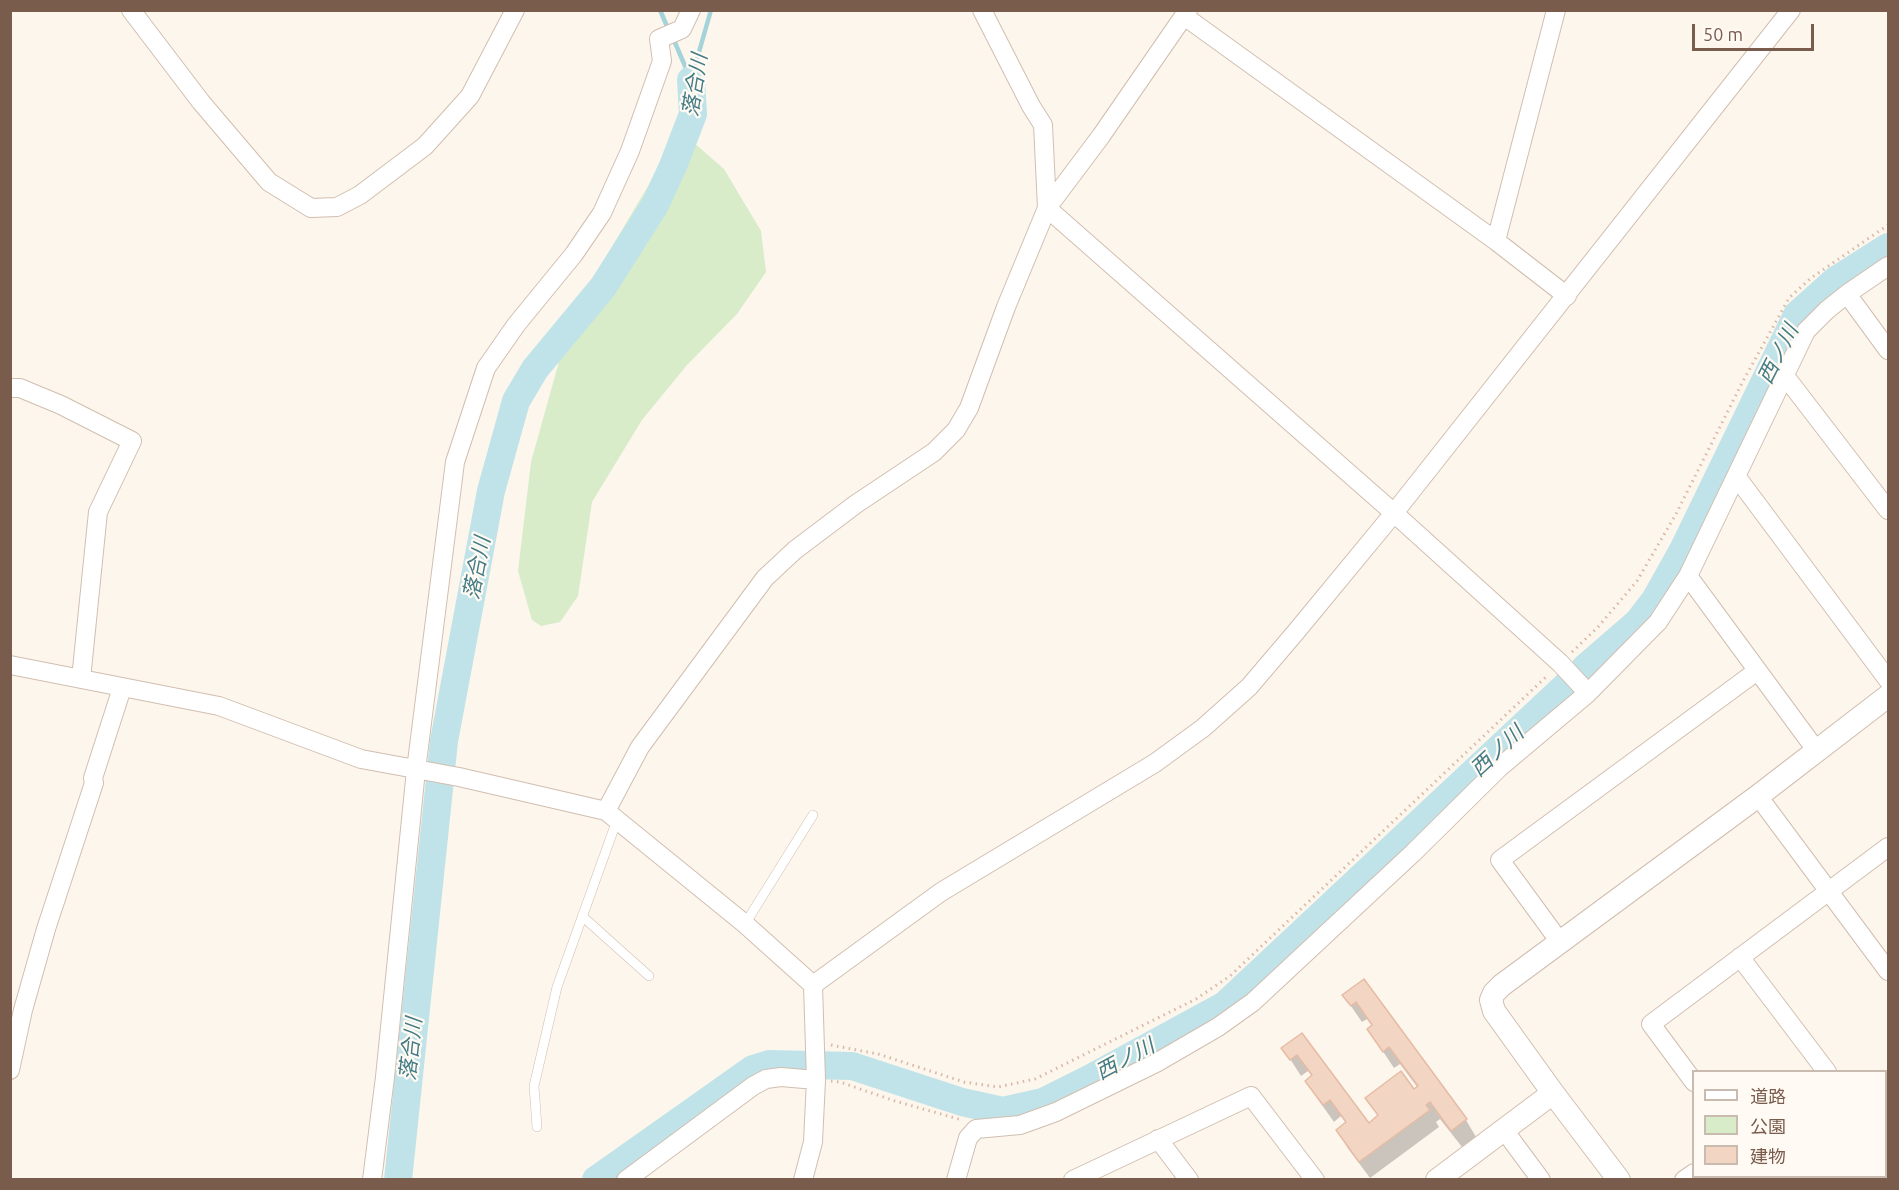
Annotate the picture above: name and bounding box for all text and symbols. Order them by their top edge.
scale bar [1695,12,1816,50]
text: 50 m [1703,24,1743,44]
water label: 落合川 [678,52,712,118]
water label: 西ノ川 [1752,320,1804,388]
water label: 落合川 [459,535,495,601]
water label: 西ノ川 [1465,720,1529,782]
water label: 落合川 [395,1016,427,1082]
water label: 西ノ川 [1091,1033,1159,1085]
legend [1692,1070,1887,1178]
text: 道路 [1750,1086,1786,1106]
text: 公園 [1750,1116,1786,1136]
text: 建物 [1750,1146,1786,1166]

